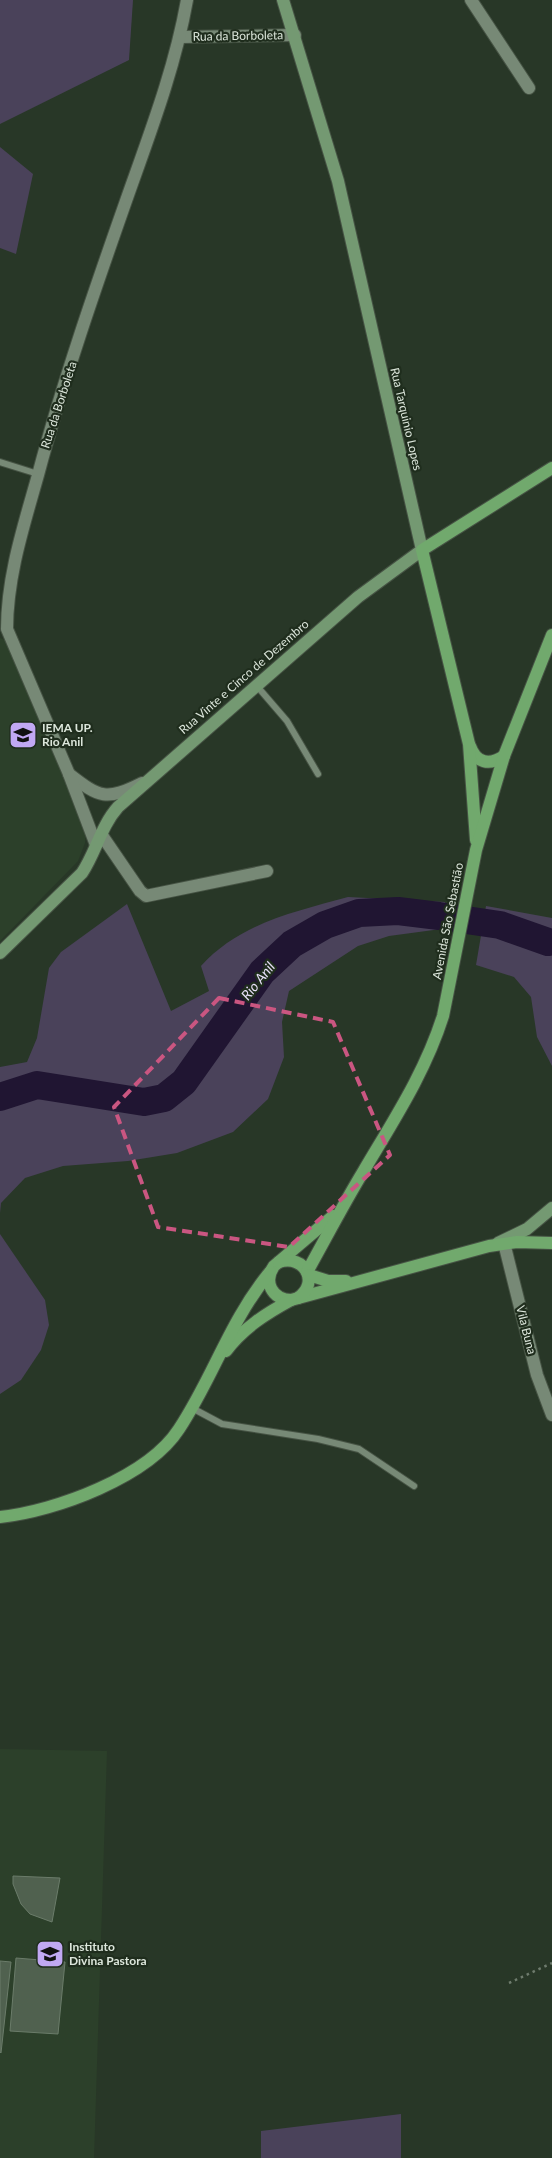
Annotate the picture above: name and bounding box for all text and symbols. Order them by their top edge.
street label: Rua da Borboleta [193,27,283,44]
street label: Rua da Borboleta [37,359,80,450]
street label: Rua Tarquinio Lopes [387,366,426,472]
street label: Rua Vinte e Cinco de Dezembro [176,616,312,737]
school or university icon: IEMA UP. Rio Anil [8,720,38,750]
place label: IEMA UP. Rio Anil [42,720,93,749]
street label: Avenida São Sebastião [429,861,466,980]
water label: Rio Anil [237,958,278,1003]
street label: Vila Buna [513,1304,540,1356]
school or university icon: Instituto Divina Pastora [35,1939,65,1969]
place label: Instituto Divina Pastora [69,1939,147,1968]

